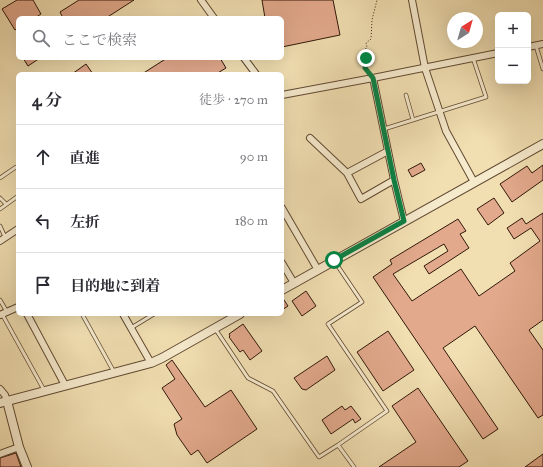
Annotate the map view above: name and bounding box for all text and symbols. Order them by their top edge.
north arrow [447,12,483,48]
map controls [495,12,531,84]
button: + [495,12,531,48]
search box [16,16,284,60]
icon: search [30,27,52,49]
text: ここで検索 [62,31,137,49]
button: − [495,48,531,84]
route end [357,49,375,67]
text: 4 分 [32,90,62,111]
text: 徒歩 · 270 m [199,92,268,108]
icon: ahead [32,146,54,168]
text: 直進 [70,149,100,167]
text: 90 m [240,149,268,165]
icon: left [32,210,54,232]
text: 左折 [70,213,100,231]
text: 180 m [235,213,268,229]
route start [325,251,343,269]
icon: arrive [32,274,54,296]
text: 目的地に到着 [70,277,160,295]

